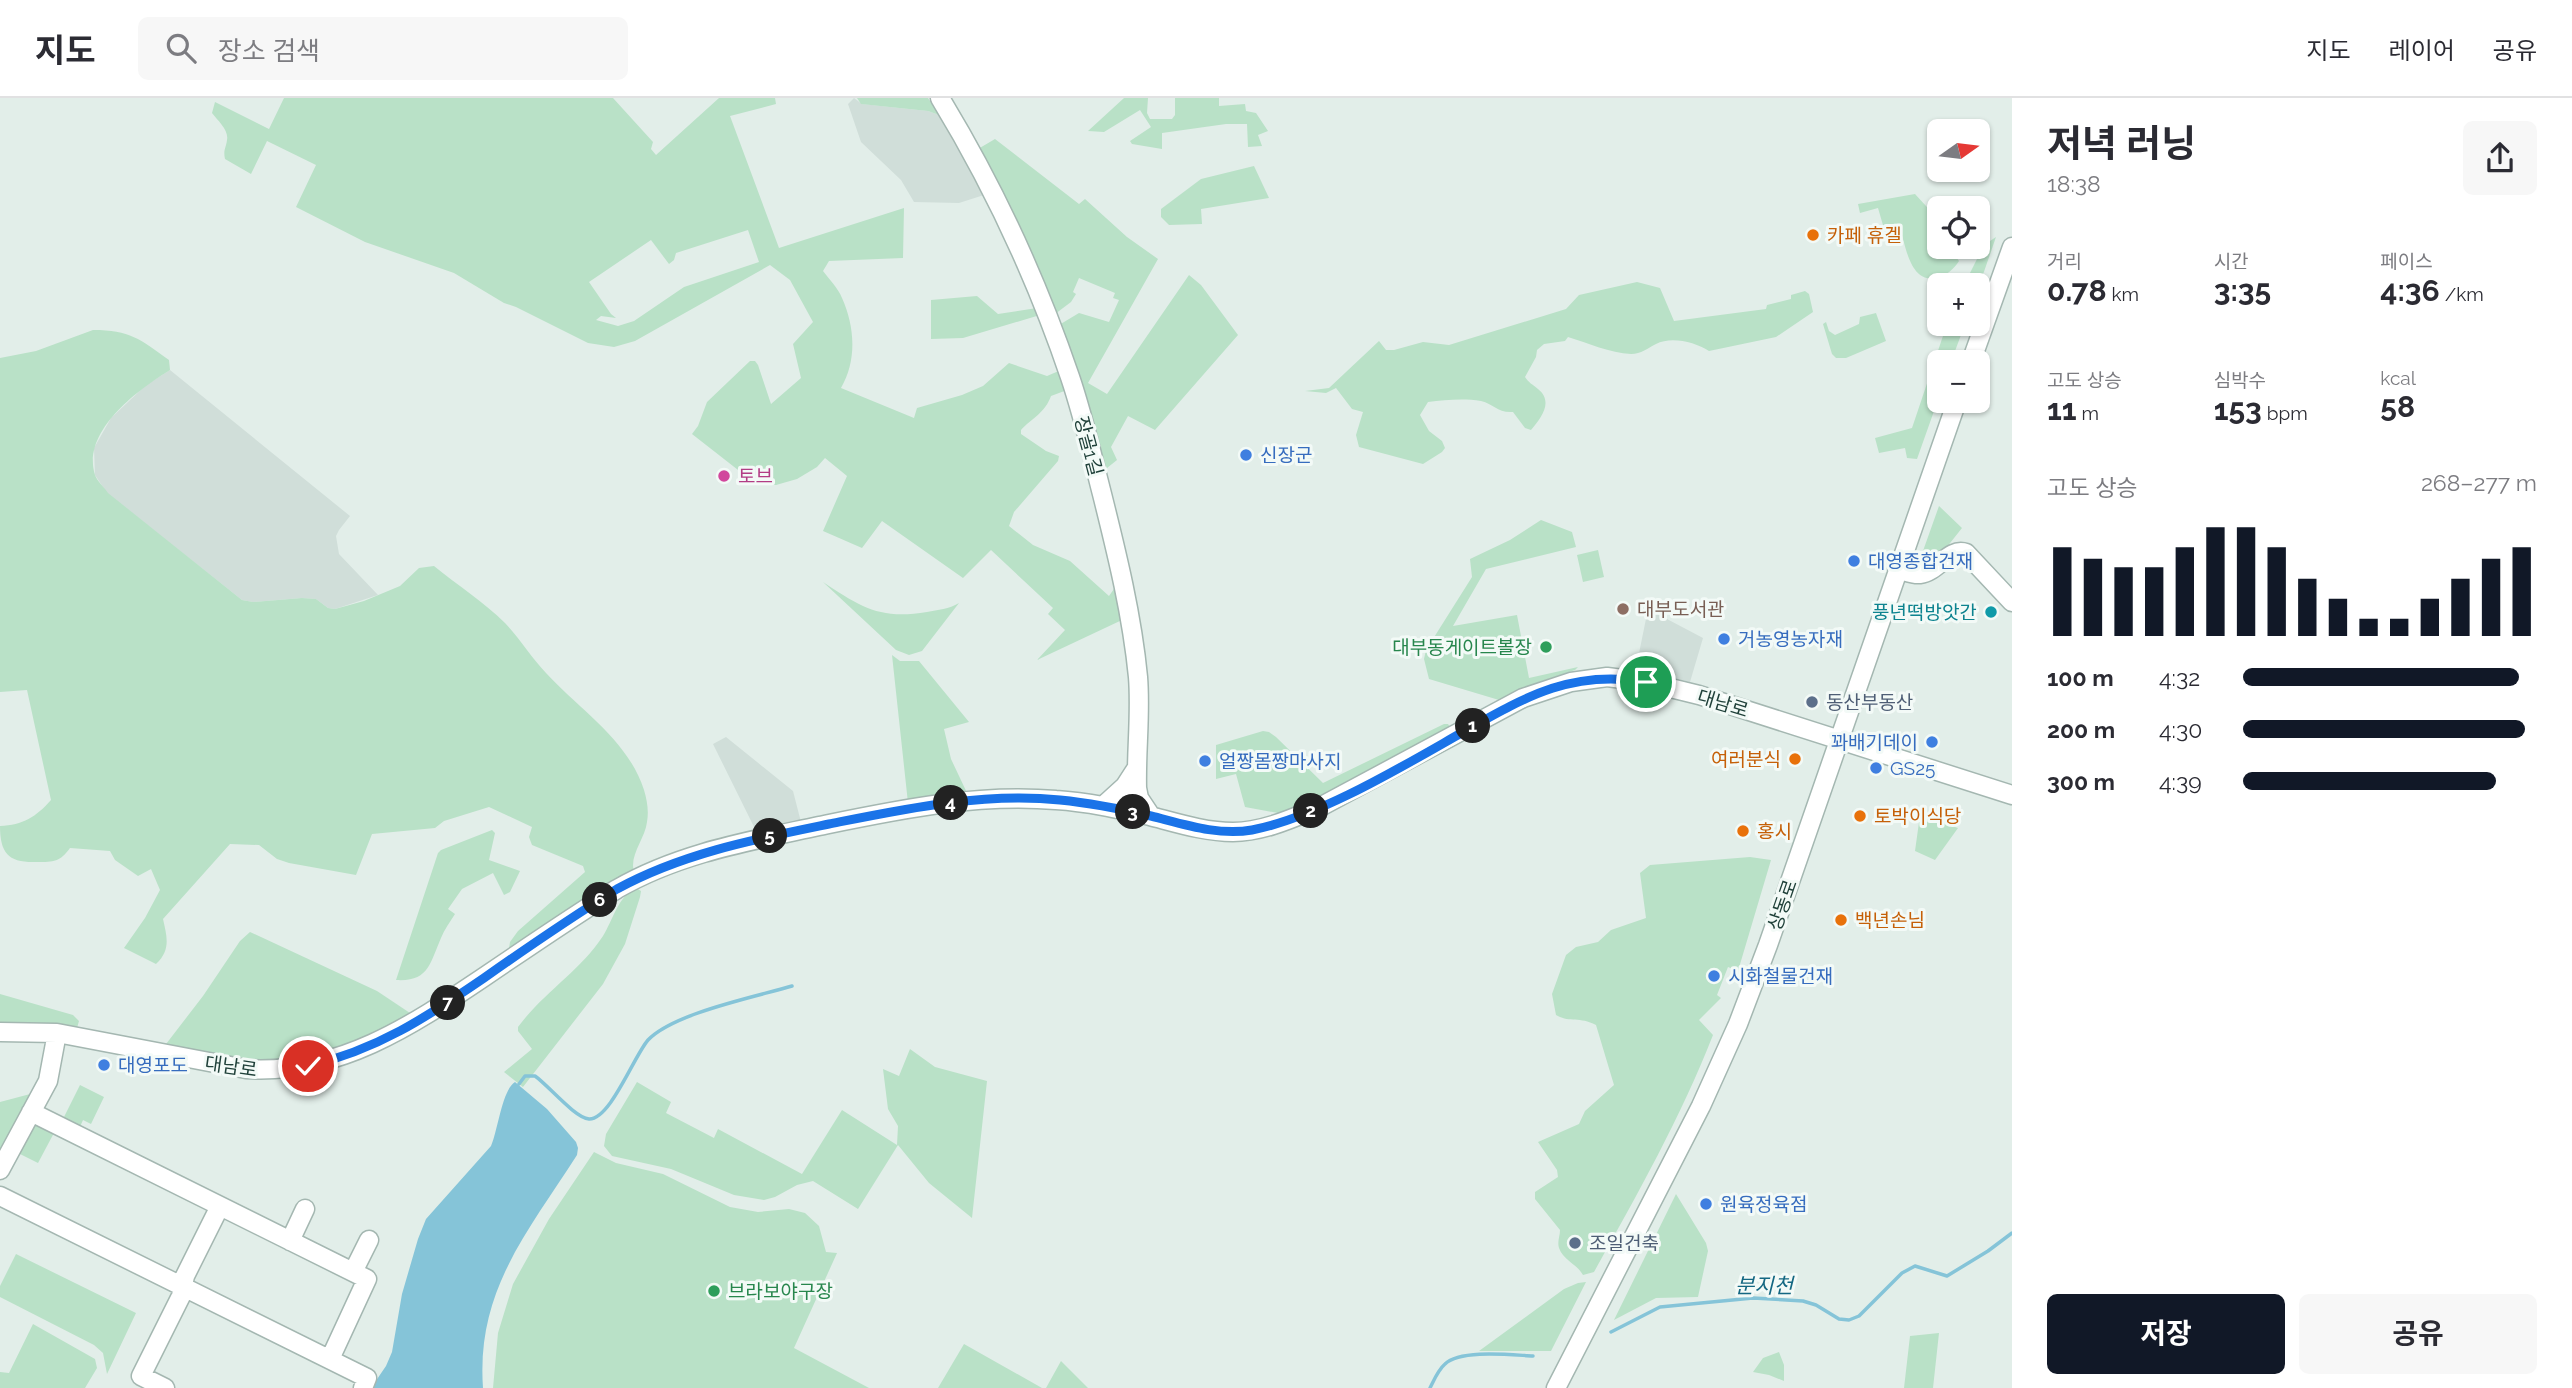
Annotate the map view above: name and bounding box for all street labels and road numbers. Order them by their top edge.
street label: 장골1길 [1071,414,1107,478]
street label: 대남로 [1695,685,1751,721]
street label: 상동로 [1763,877,1801,933]
street label: 대남로 [203,1051,259,1081]

